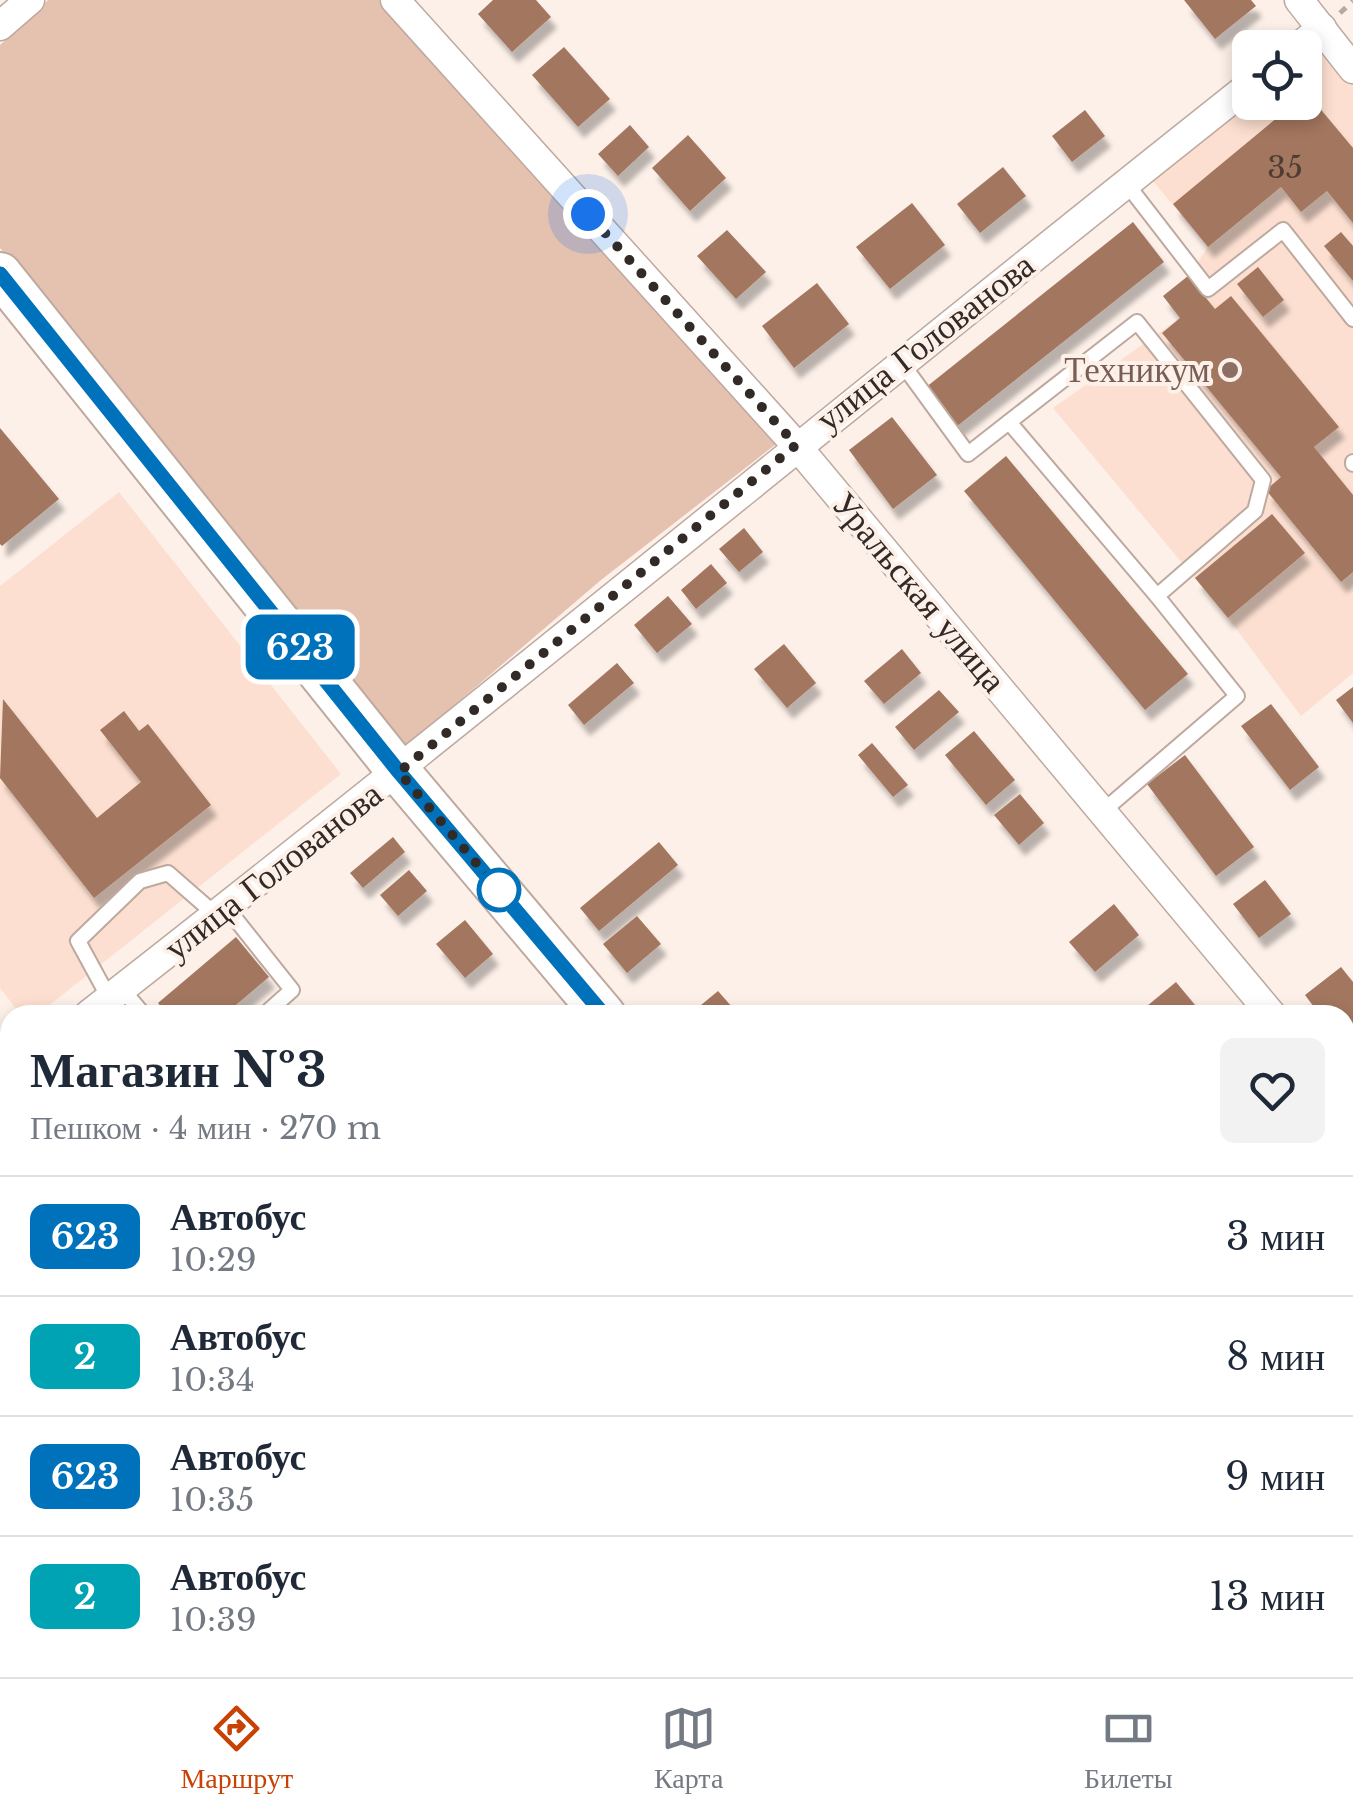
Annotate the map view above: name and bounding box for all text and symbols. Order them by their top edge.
map controls [1232,30,1322,120]
button: locate [1232,30,1322,120]
house number: 35 [1267,149,1303,186]
your location [563,189,613,239]
street label: улица Голованова [807,243,1043,440]
place label: Техникум [1064,348,1210,391]
marker: Техникум [1219,359,1241,381]
street label: Уральская улица [823,483,1016,701]
line badge: 623 [242,614,358,680]
text: 623 [266,626,334,669]
street label: улица Голованова [155,772,391,969]
unlabelled marker [478,869,520,911]
button: heart [1220,1038,1325,1143]
text: Магазин №3 [30,1040,327,1100]
text: Пешком · 4 мин · 270 m [30,1108,381,1148]
text: Автобус [170,1193,306,1240]
text: 3 мин [1226,1213,1325,1260]
text: 623 [51,1215,119,1258]
text: 10:29 [170,1240,257,1280]
text: Автобус [170,1313,306,1360]
text: 8 мин [1226,1333,1325,1380]
text: 2 [74,1335,96,1378]
text: 10:34 [170,1360,255,1400]
text: Автобус [170,1433,306,1480]
text: 9 мин [1225,1453,1325,1500]
text: 623 [51,1455,119,1498]
text: 10:35 [170,1480,254,1520]
text: Автобус [170,1553,306,1600]
text: 13 мин [1209,1573,1325,1620]
text: 2 [74,1575,96,1618]
text: 10:39 [170,1600,257,1640]
tab: Маршрут [180,1701,293,1796]
tab: Карта [654,1701,723,1796]
tab: Билеты [1084,1701,1173,1796]

